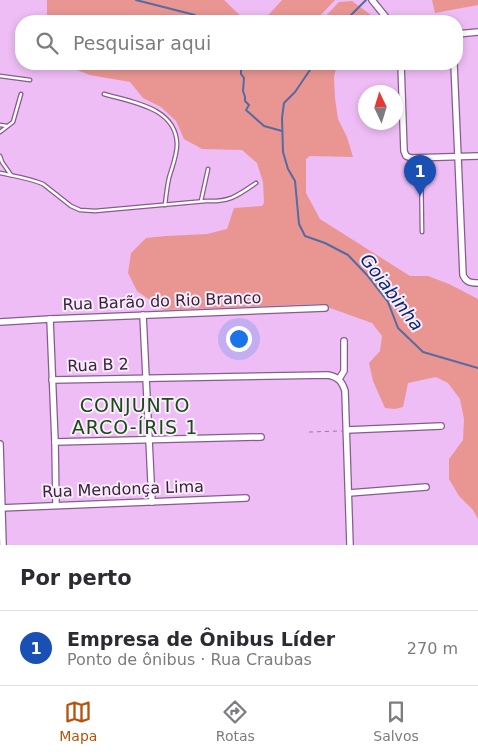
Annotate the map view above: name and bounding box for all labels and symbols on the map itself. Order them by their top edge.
north arrow [358,85,403,130]
pin: 1 [404,155,436,196]
water label: Goiabinha [356,249,428,335]
street label: Rua Barão do Rio Branco [62,288,262,314]
your location [226,326,252,352]
street label: Rua B 2 [67,354,129,376]
district label: CONJUNTO ARCO-ÍRIS 1 [72,394,198,438]
street label: Rua Mendonça Lima [42,477,204,501]

